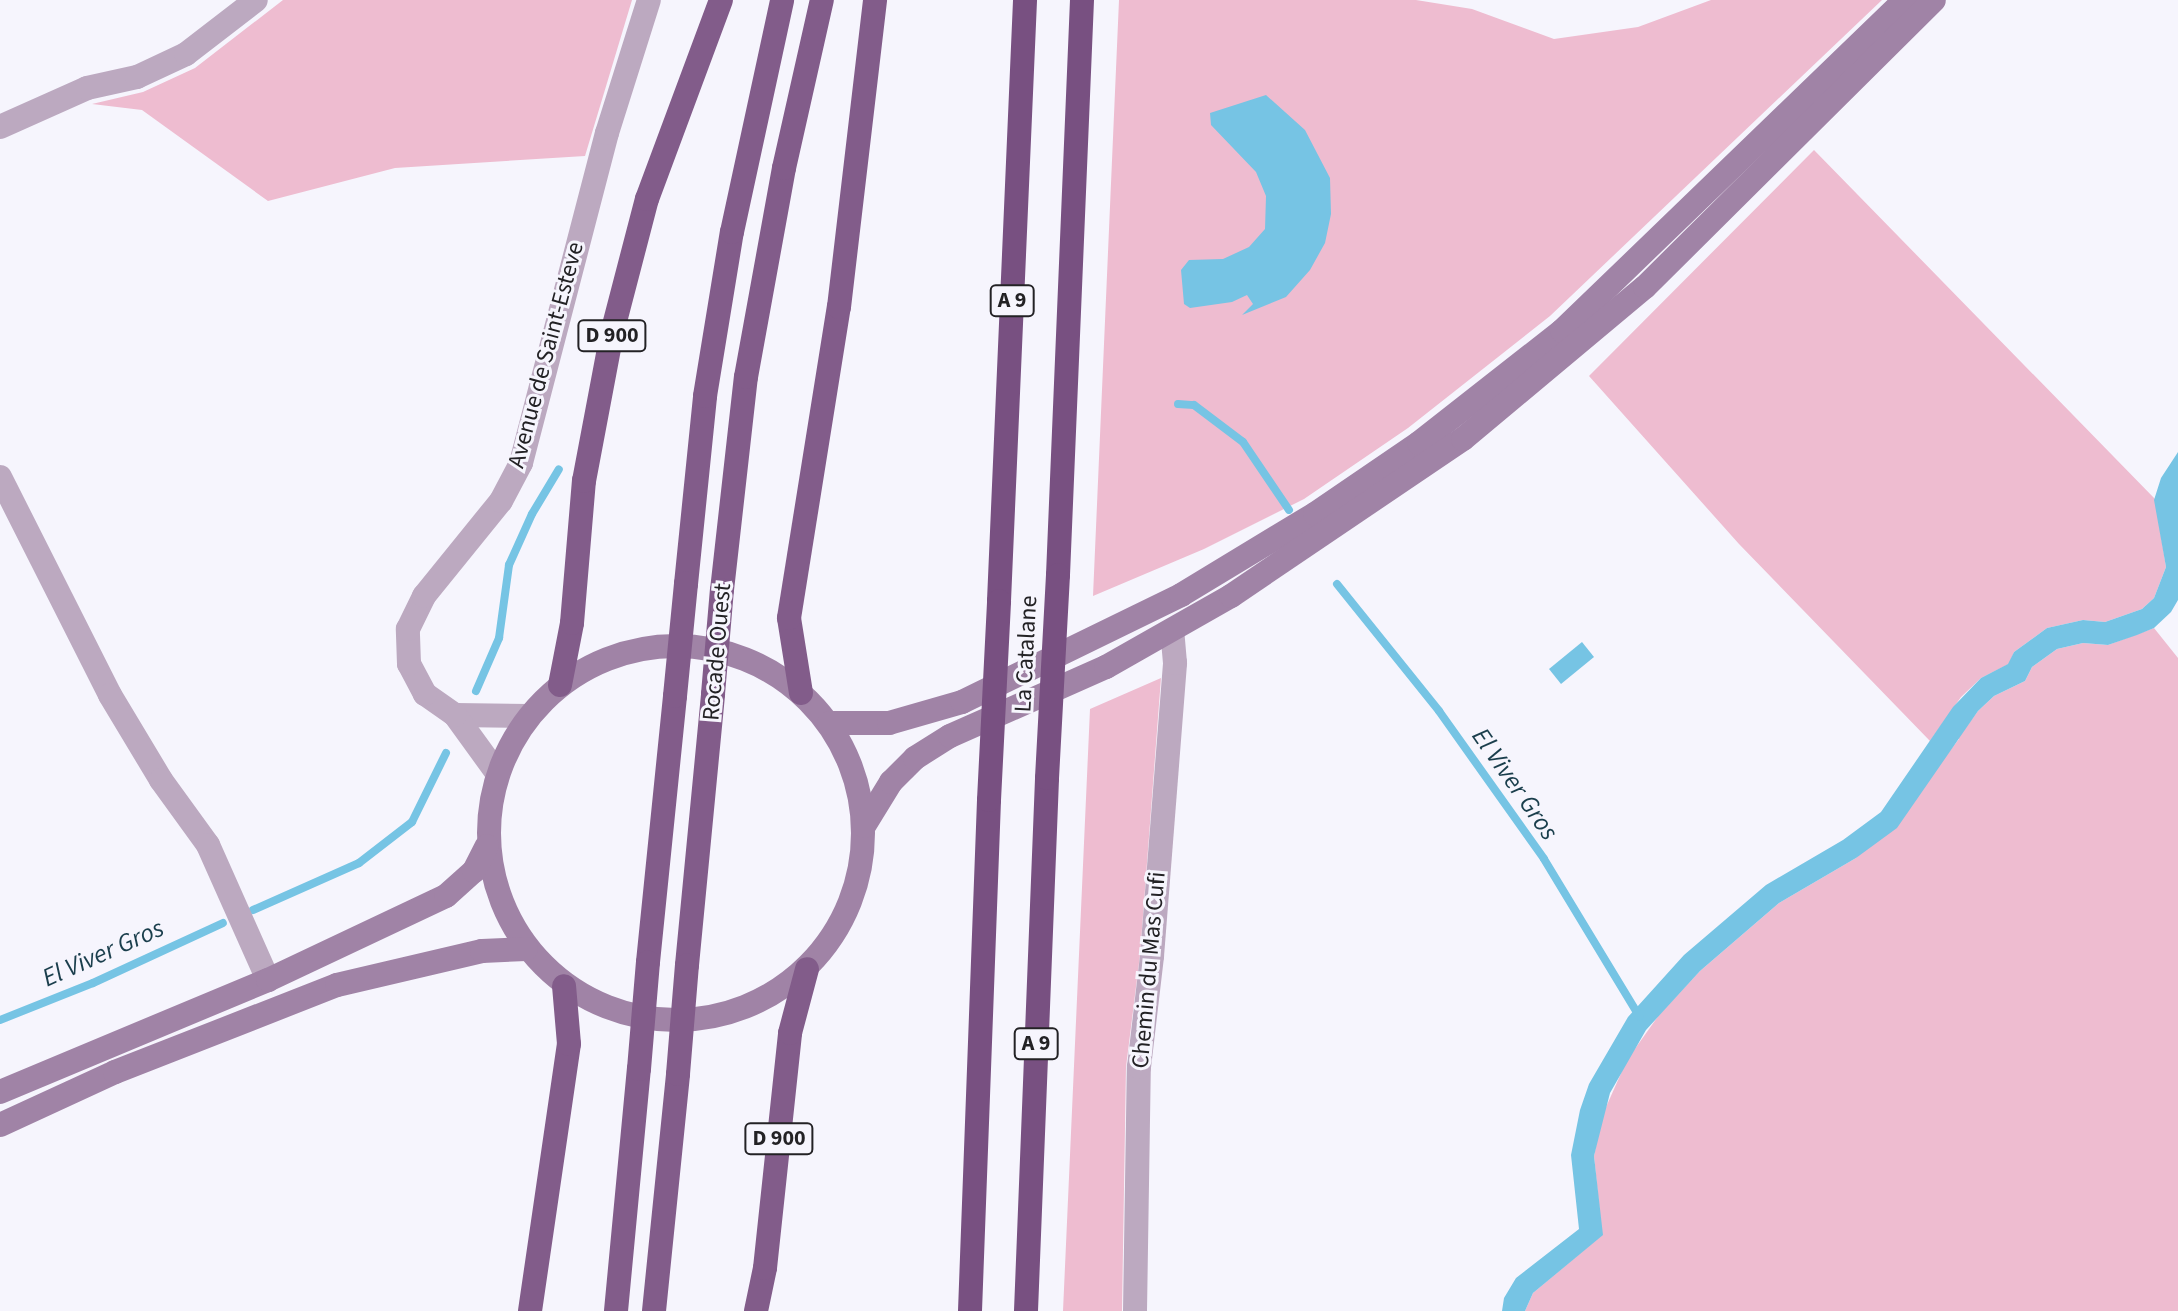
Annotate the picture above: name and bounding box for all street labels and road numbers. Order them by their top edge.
street label: Avenue de Saint-Esteve [502,239,590,471]
road number: A 9 [988,283,1036,319]
road number: D 900 [576,318,648,354]
street label: Rocade Ouest [697,582,737,722]
street label: La Catalane [1009,595,1043,713]
street label: Chemin du Mas Cufi [1126,870,1172,1070]
road number: A 9 [1012,1026,1060,1062]
road number: D 900 [743,1121,815,1157]

